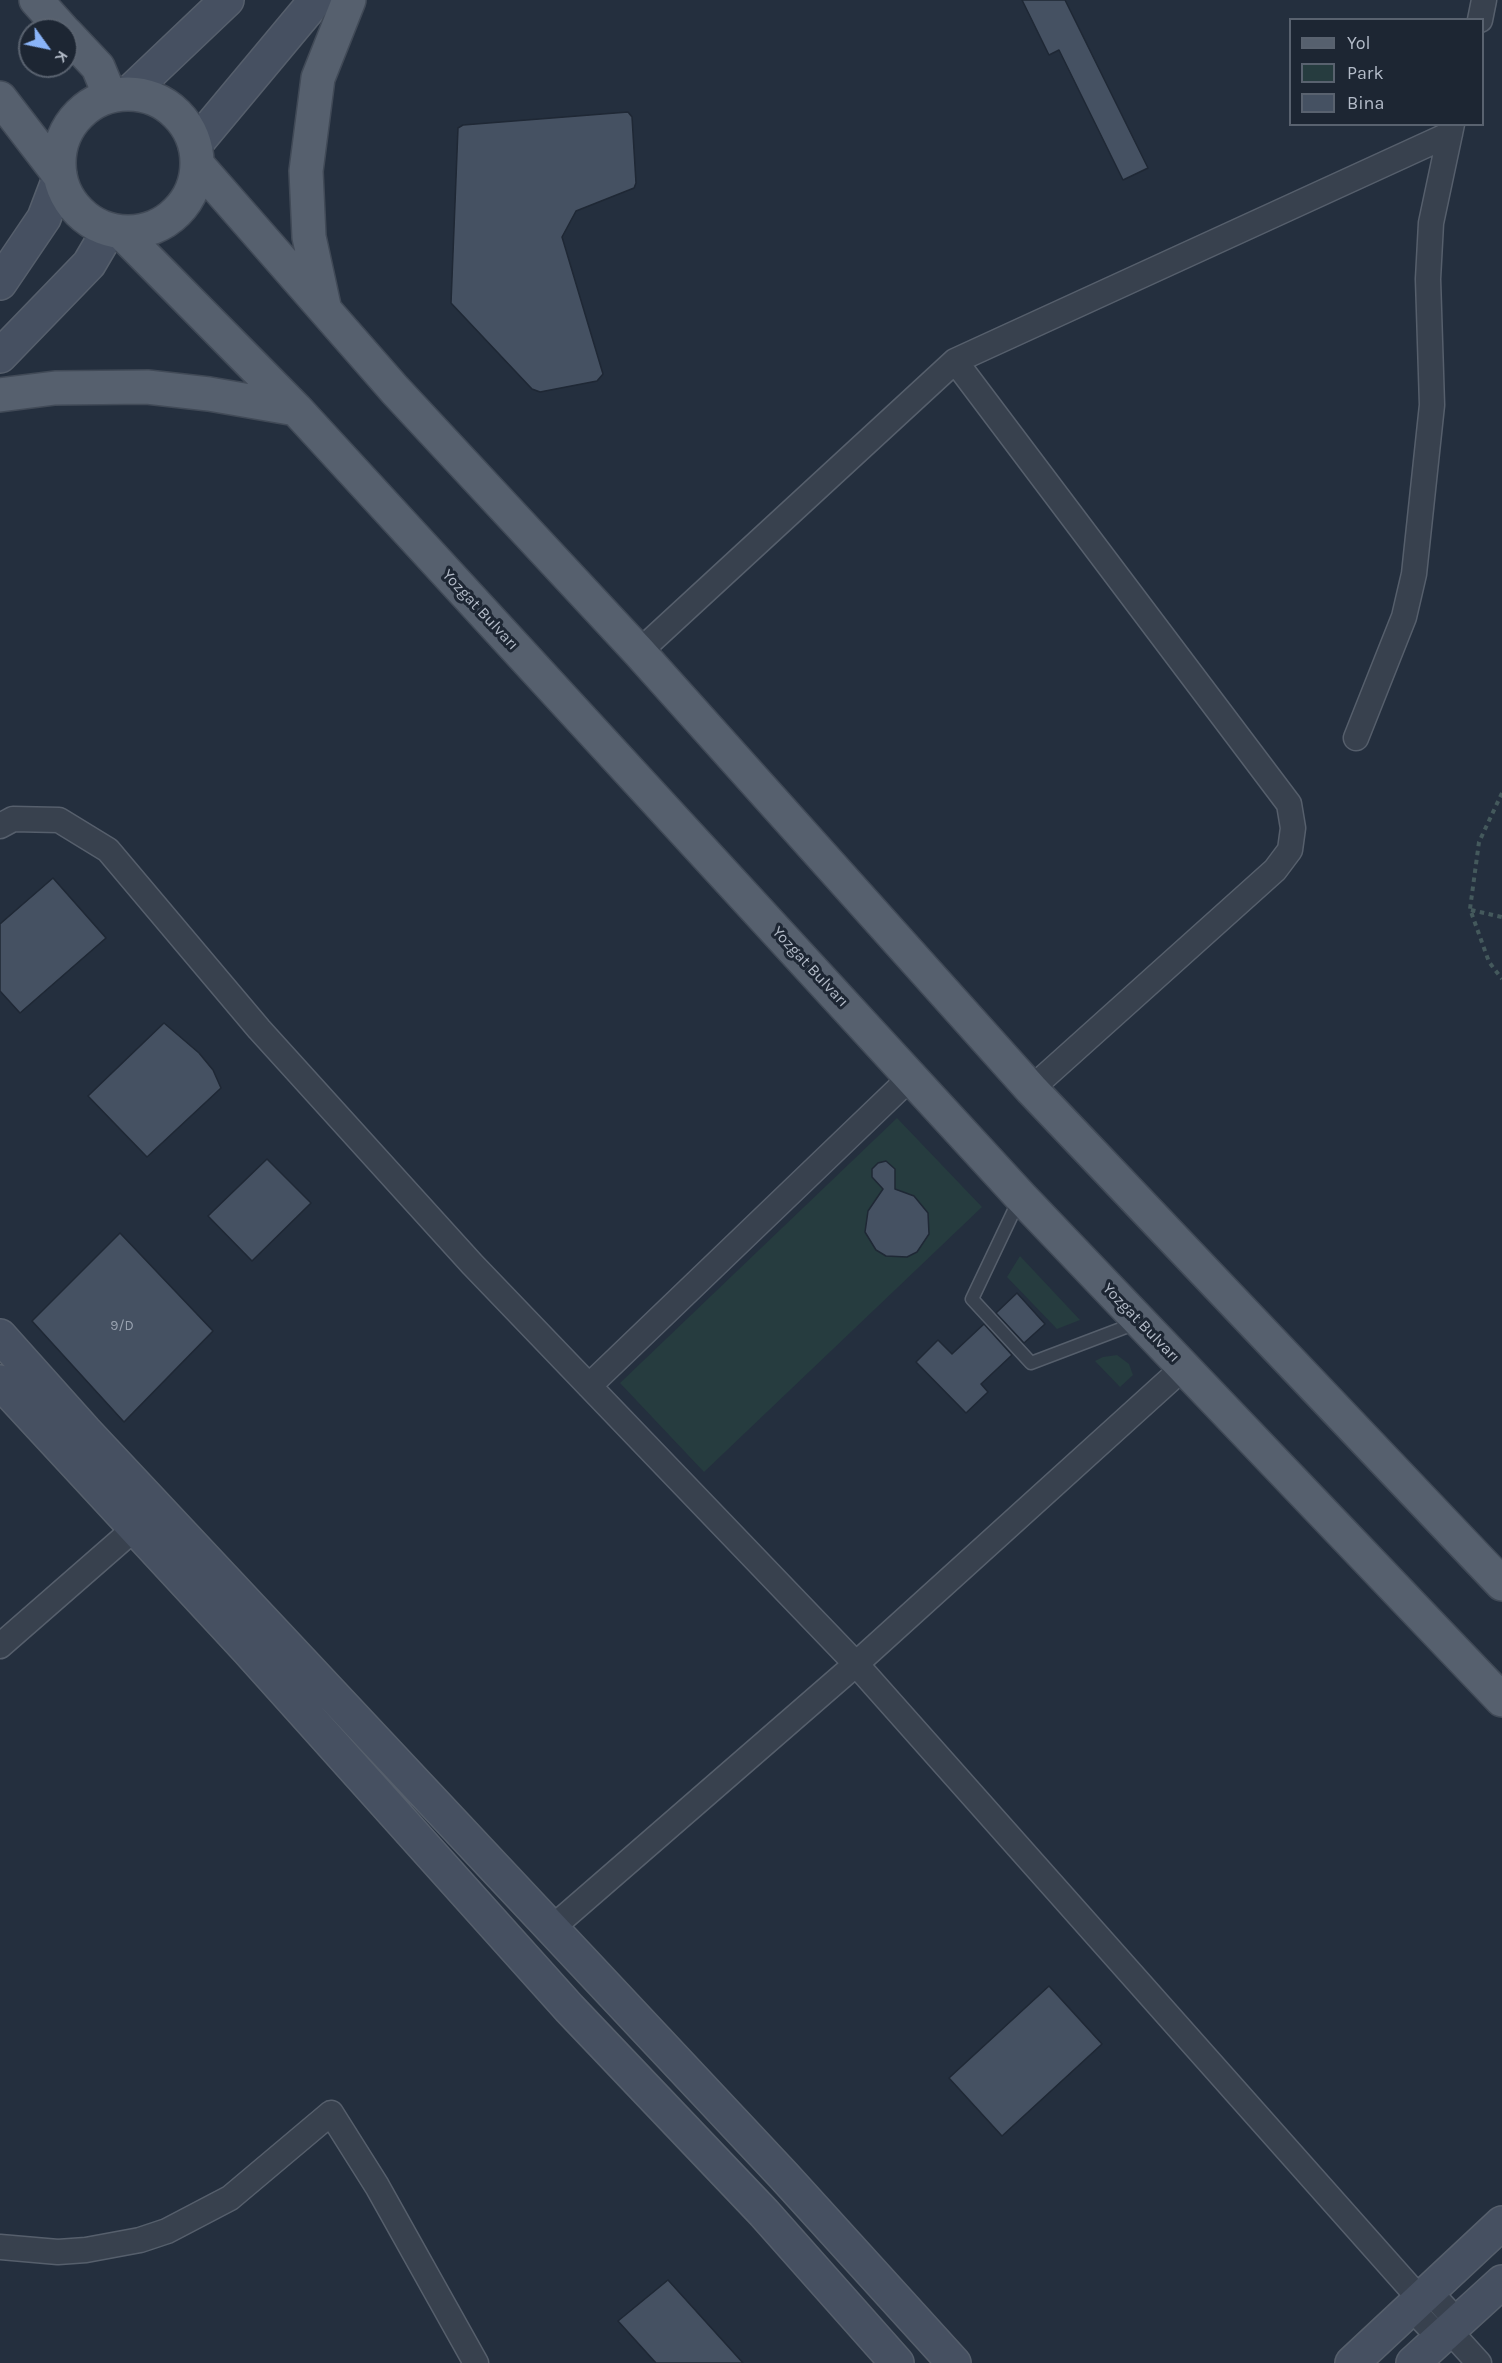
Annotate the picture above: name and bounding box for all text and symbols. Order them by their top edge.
north arrow [18,18,78,78]
legend [1289,18,1484,126]
text: Yol [1347,32,1371,54]
text: K [51,47,73,67]
text: Park [1347,62,1384,84]
text: Bina [1347,92,1384,114]
street label: Yozgat Bulvarı [438,566,522,654]
street label: Yozgat Bulvarı [768,923,852,1011]
street label: Yozgat Bulvarı [1098,1279,1184,1367]
house number: 9/D [110,1318,134,1334]

